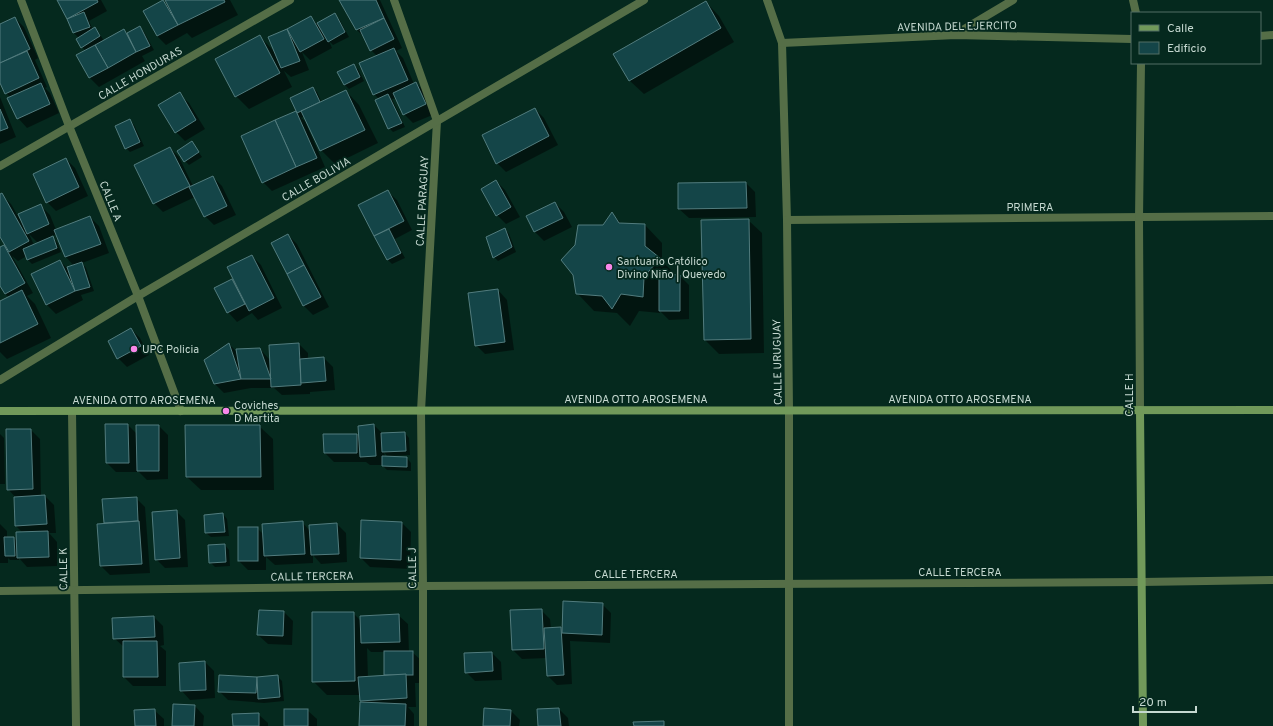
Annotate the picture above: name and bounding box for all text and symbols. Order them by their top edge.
legend [1131,12,1261,64]
street label: AVENIDA DEL EJERCITO [897,19,1017,35]
text: Calle [1167,21,1194,37]
text: Edificio [1167,41,1207,57]
street label: CALLE HONDURAS [96,44,185,104]
street label: CALLE BOLIVIA [279,154,354,205]
street label: CALLE PARAGUAY [414,155,432,247]
street label: CALLE A [96,179,125,224]
street label: PRIMERA [1006,201,1054,215]
place label: Santuario Católico Divino Niño | Quevedo [617,255,726,282]
marker: Santuario Católico Divino Niño | Quevedo [604,262,614,272]
street label: CALLE URUGUAY [770,319,786,405]
place label: UPC Policia [142,343,199,357]
marker: UPC Policia [129,344,139,354]
street label: CALLE H [1123,373,1137,417]
street label: AVENIDA OTTO AROSEMENA [564,393,708,407]
street label: AVENIDA OTTO AROSEMENA [888,393,1032,407]
street label: AVENIDA OTTO AROSEMENA [72,394,216,408]
place label: Coviches D Martita [234,399,280,426]
marker: Coviches D Martita [221,406,231,416]
street label: CALLE K [57,547,71,591]
street label: CALLE J [406,547,420,589]
street label: CALLE TERCERA [918,566,1002,580]
street label: CALLE TERCERA [594,568,678,582]
street label: CALLE TERCERA [270,569,354,585]
scale bar [1133,688,1196,714]
text: 20 m [1139,695,1167,711]

